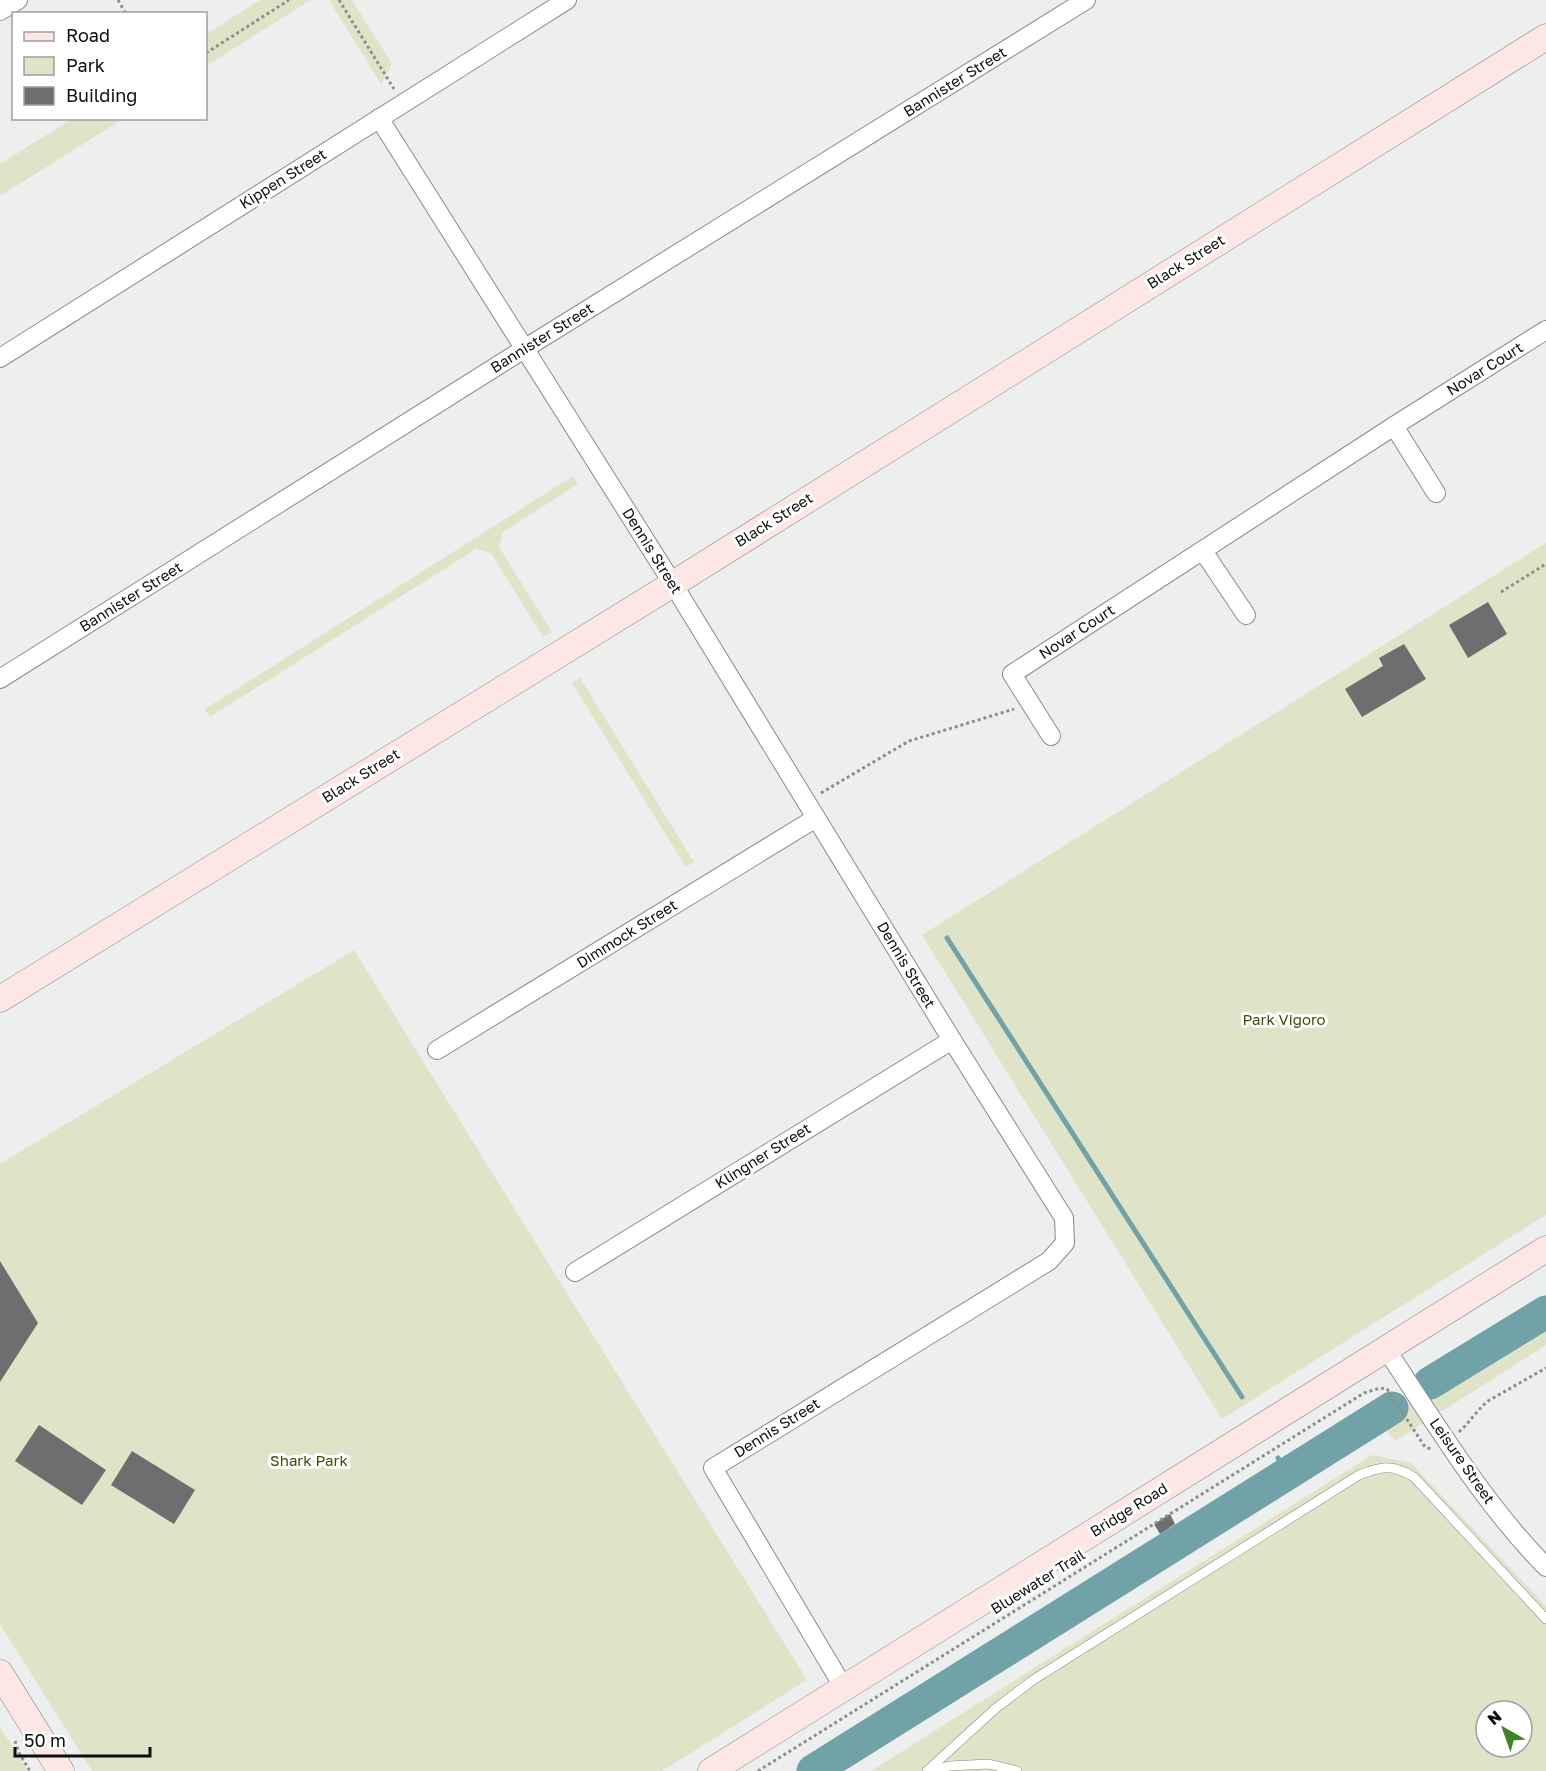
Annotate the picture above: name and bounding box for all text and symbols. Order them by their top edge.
legend [12,12,207,120]
text: Road [66,24,110,46]
street label: Bannister Street [900,42,1009,120]
text: Park [66,54,105,76]
text: Building [66,84,137,106]
street label: Kippen Street [236,144,329,212]
street label: Black Street [1143,230,1228,292]
street label: Bannister Street [487,298,596,376]
street label: Novar Court [1443,338,1526,399]
street label: Black Street [731,488,816,550]
street label: Dennis Street [619,504,686,597]
street label: Bannister Street [76,557,185,635]
street label: Novar Court [1035,600,1118,662]
street label: Black Street [318,744,403,806]
street label: Dimmock Street [573,895,680,971]
street label: Dennis Street [874,918,940,1011]
park label: Park Vigoro [1242,1010,1326,1028]
street label: Klingner Street [711,1119,814,1192]
street label: Dennis Street [730,1394,823,1461]
street label: Leisure Street [1427,1414,1499,1507]
park label: Shark Park [270,1451,348,1469]
street label: Bridge Road [1087,1478,1170,1540]
street label: Bluewater Trail [987,1545,1088,1617]
north arrow [1474,1699,1534,1759]
text: N [1483,1706,1505,1729]
scale bar [15,1720,150,1758]
text: 50 m [24,1729,66,1751]

